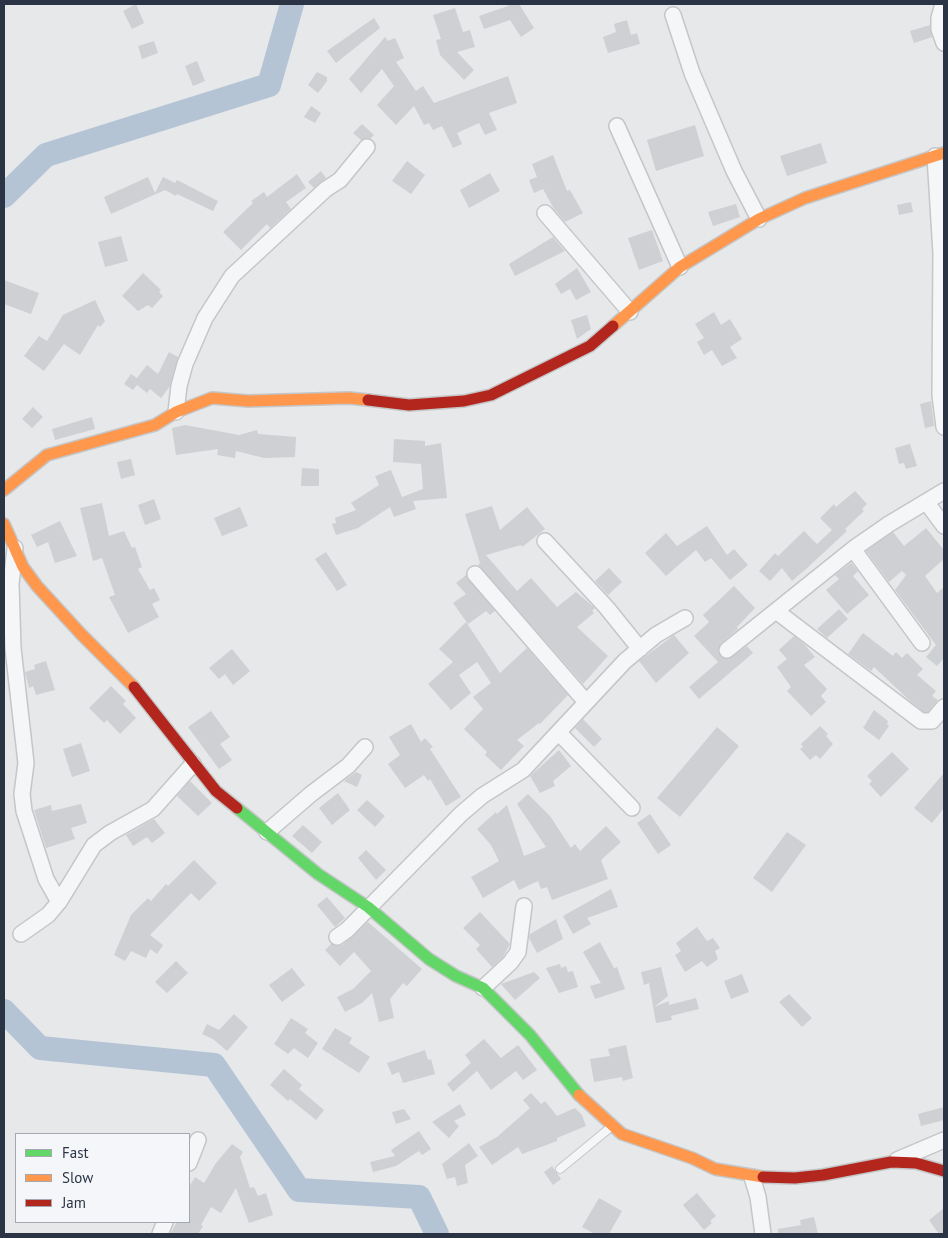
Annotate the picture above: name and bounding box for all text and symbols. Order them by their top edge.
legend [15,1133,190,1223]
text: Fast [62,1143,89,1162]
text: Slow [62,1168,93,1187]
text: Jam [62,1193,86,1212]

